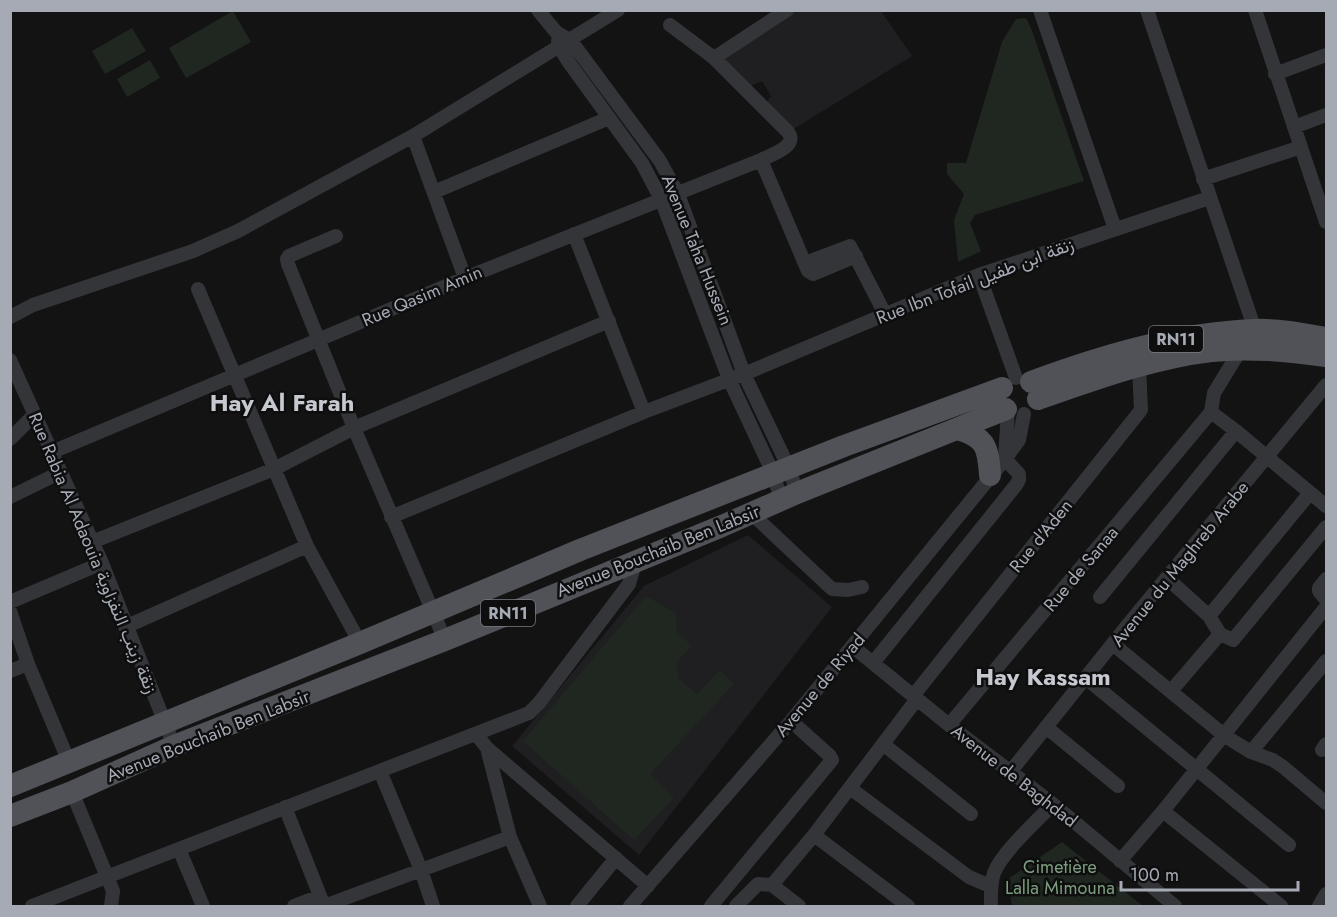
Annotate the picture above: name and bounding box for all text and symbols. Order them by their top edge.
street label: Avenue Taha Hussein [655,171,739,329]
street label: Rue Ibn Tofail زنقة ابن طفيل [872,231,1078,331]
street label: Rue Qasim Amin [358,259,486,333]
road number: RN11 [1149,326,1203,352]
district label: Hay Al Farah [210,385,354,420]
street label: Rue Rabia Al Adaouia زنقة زينب النفزاوية [22,408,164,698]
street label: Avenue du Maghreb Arabe [1105,476,1255,652]
street label: Rue d'Aden [1003,494,1079,578]
street label: Avenue Bouchaib Ben Labsir [552,498,764,604]
street label: Rue de Sanaa [1037,521,1125,617]
road number: RN11 [481,600,535,626]
street label: Avenue de Riyad [769,628,871,742]
district label: Hay Kassam [975,659,1111,694]
street label: Avenue Bouchaib Ben Labsir [102,683,314,789]
street label: Avenue de Baghdad [945,718,1083,834]
park label: Cimetière Lalla Mimouna [1005,854,1115,901]
scale bar [1121,854,1298,892]
text: 100 m [1130,862,1179,888]

